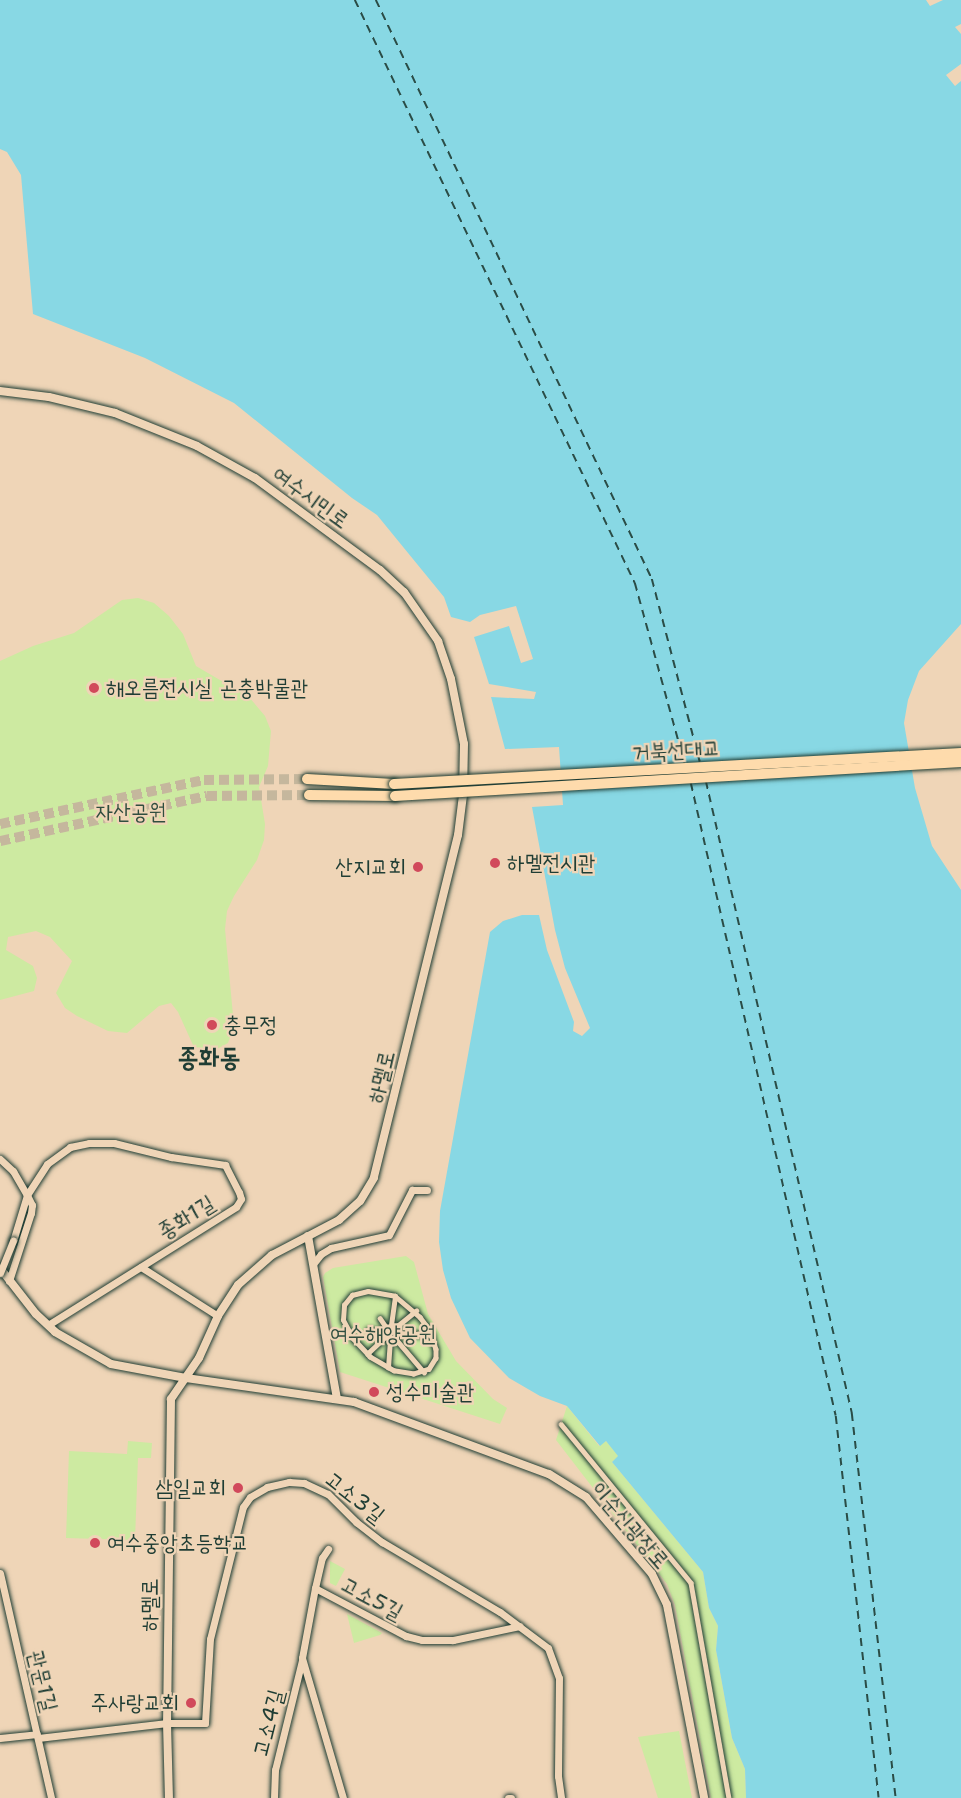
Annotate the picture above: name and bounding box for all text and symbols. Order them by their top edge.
street label: 여수시민로 [267,460,355,534]
place label: 해오름전시실 곤충박물관 [106,675,308,701]
marker: 해오름전시실 곤충박물관 [87,681,101,695]
street label: 거북선대교 [631,735,721,765]
park label: 자산공원 [96,799,166,825]
place label: 하멜전시관 [507,850,596,876]
place label: 산지교회 [335,854,406,880]
marker: 하멜전시관 [488,856,502,870]
marker: 산지교회 [411,860,425,874]
place label: 충무정 [224,1012,277,1038]
marker: 충무정 [205,1018,219,1032]
district label: 종화동 [178,1041,240,1073]
street label: 하멜로 [362,1048,400,1106]
street label: 종화1길 [153,1189,219,1245]
park label: 여수해양공원 [330,1321,436,1347]
place label: 성수미술관 [386,1379,475,1405]
marker: 성수미술관 [367,1385,381,1399]
street label: 고소3길 [320,1466,390,1528]
place label: 삼일교회 [155,1475,226,1501]
street label: 이순신광장로 [585,1476,675,1574]
marker: 삼일교회 [231,1481,245,1495]
place label: 여수중앙초등학교 [107,1530,249,1556]
marker: 여수중앙초등학교 [88,1536,102,1550]
street label: 고소5길 [336,1571,408,1625]
street label: 하멜로 [137,1578,163,1632]
street label: 관문1길 [23,1648,63,1714]
street label: 고소4길 [247,1687,289,1759]
place label: 주사랑교회 [90,1690,179,1716]
marker: 주사랑교회 [184,1696,198,1710]

